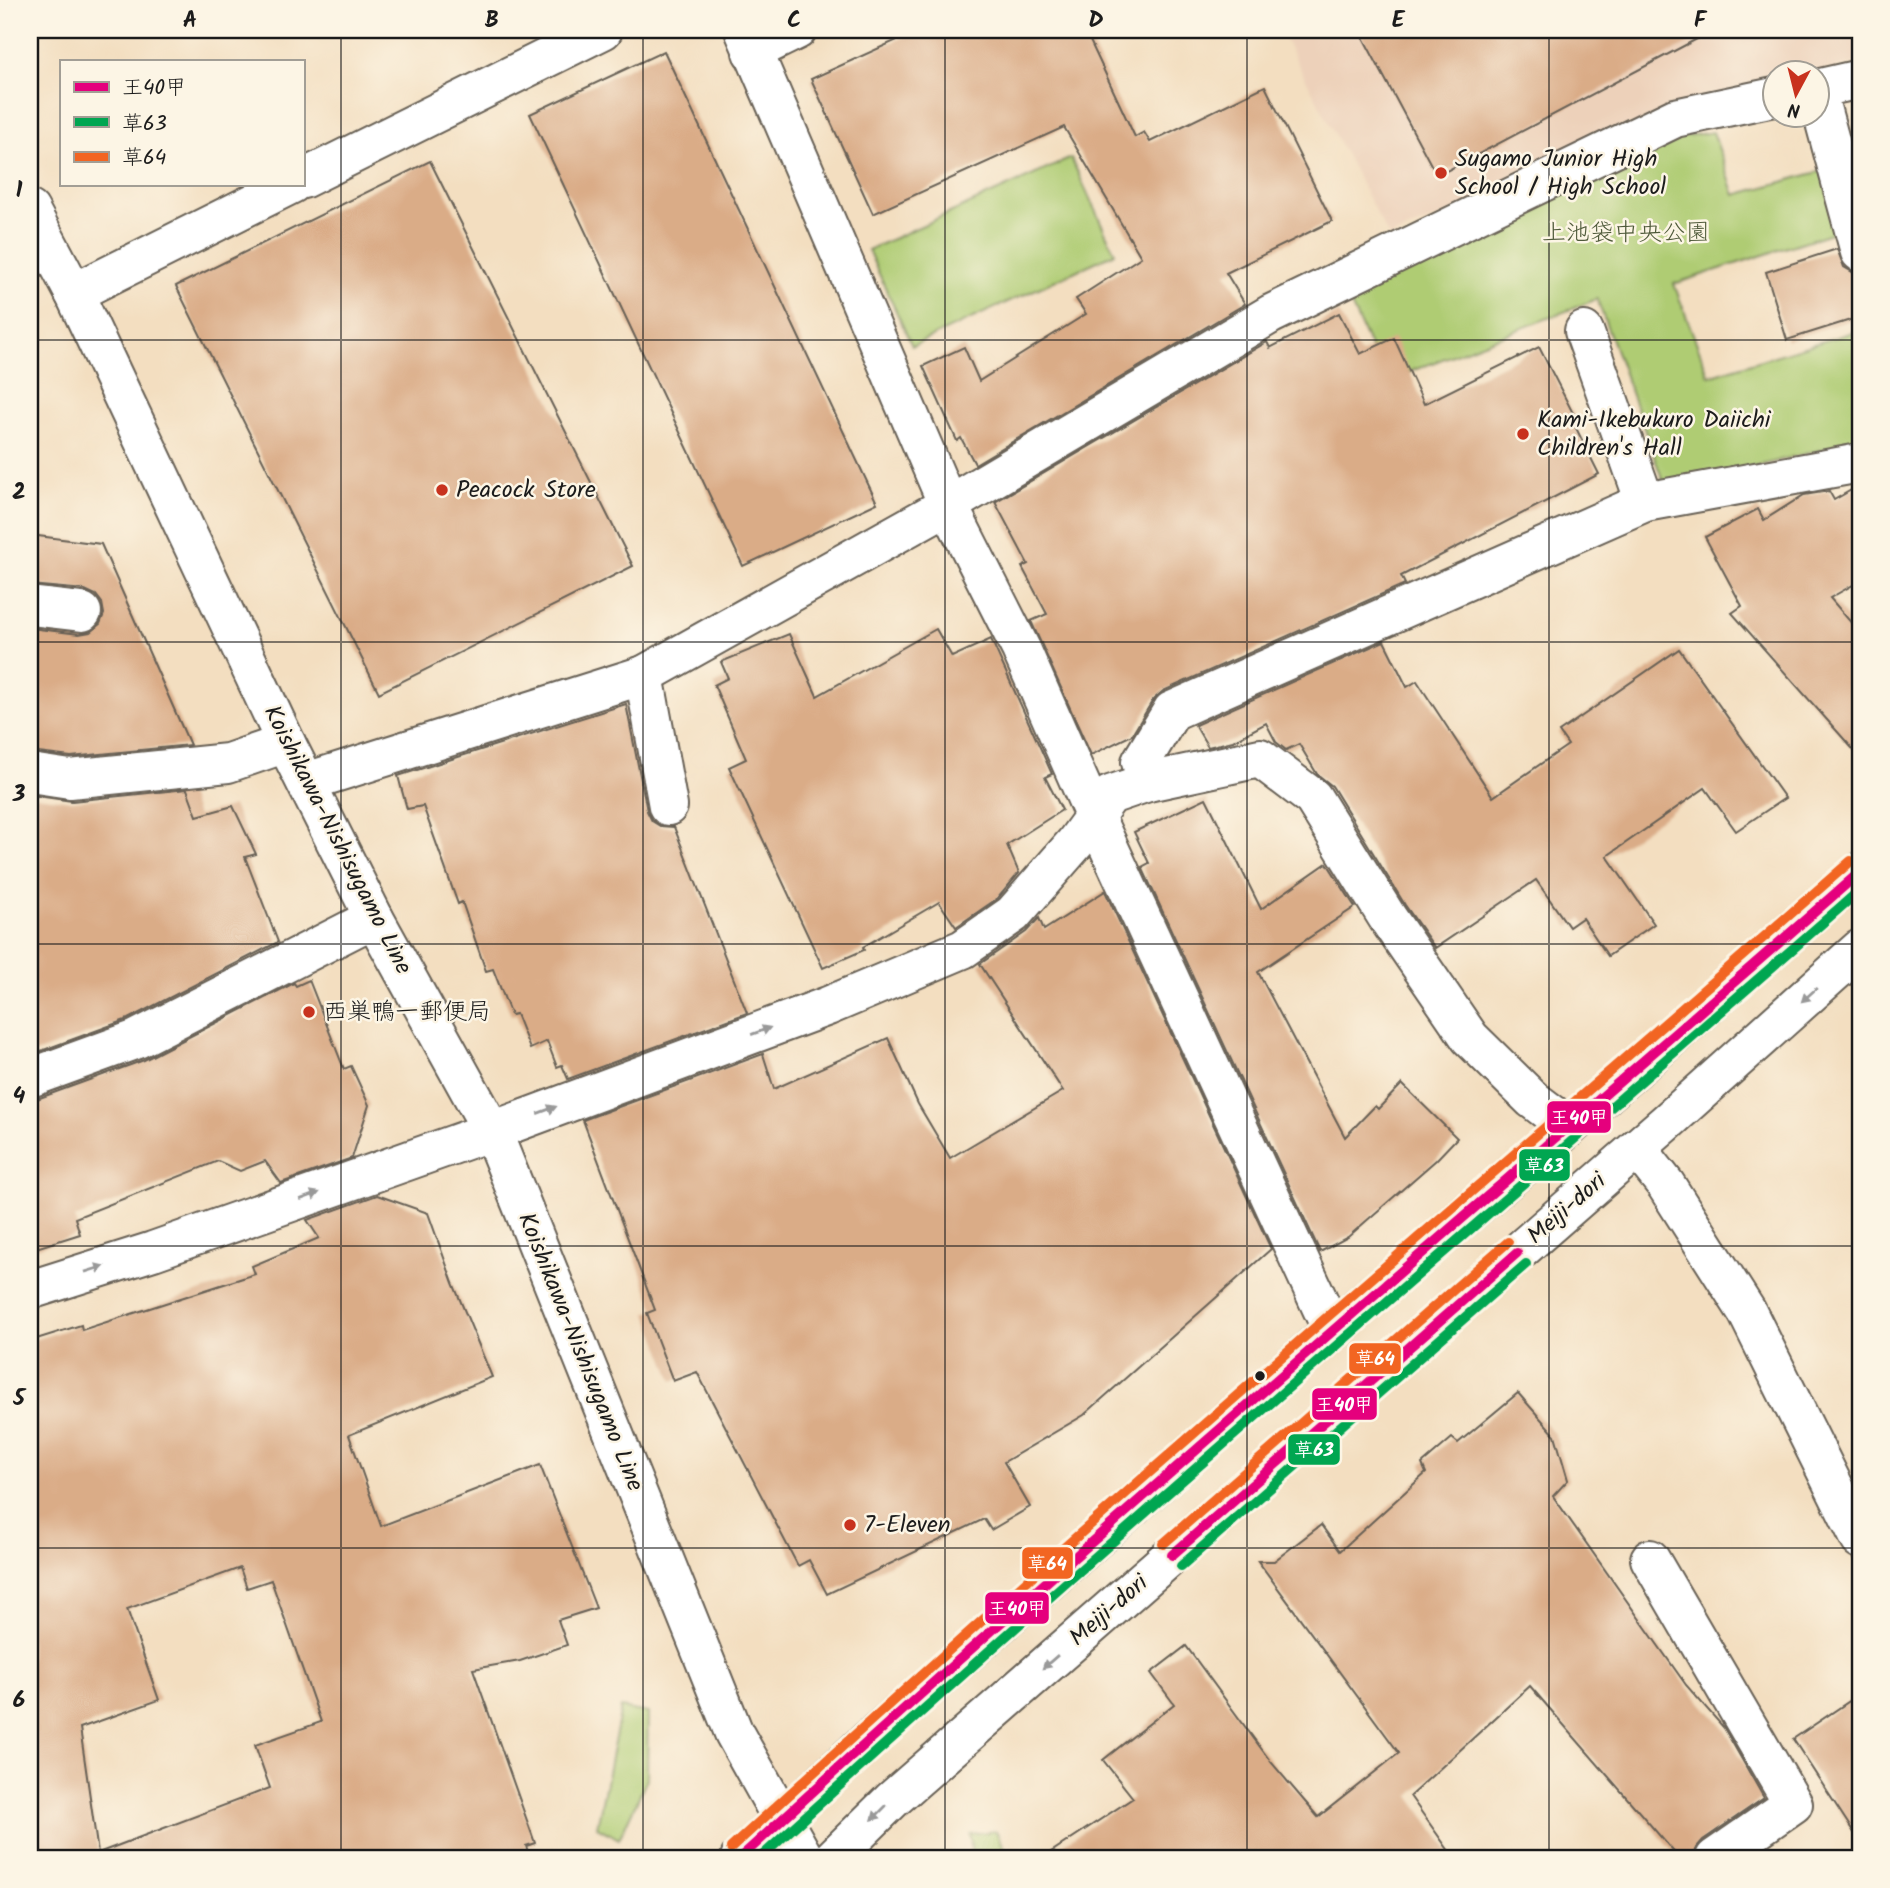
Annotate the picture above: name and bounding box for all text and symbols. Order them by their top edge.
text: A [183,3,197,39]
text: B [485,3,499,39]
text: C [787,3,801,39]
text: D [1088,3,1104,39]
text: E [1392,3,1406,39]
text: F [1694,3,1708,39]
legend [60,60,304,186]
north arrow [1760,60,1830,130]
text: 王40甲 [122,72,186,105]
text: N [1786,93,1802,125]
text: 草63 [122,108,167,141]
place label: Sugamo Junior High School / High School [1455,140,1666,207]
text: 草64 [122,142,166,175]
marker: Sugamo Junior High School / High School [1433,165,1449,181]
text: 1 [16,173,23,209]
park label: 上池袋中央公園 [1542,214,1710,253]
place label: Kami-Ikebukuro Daiichi Children's Hall [1537,401,1772,468]
marker: Kami-Ikebukuro Daiichi Children's Hall [1515,426,1531,442]
place label: Peacock Store [456,471,596,510]
text: 2 [12,475,26,511]
marker: Peacock Store [434,482,450,498]
street label: Koishikawa-Nishisugamo Line [252,699,422,982]
text: 3 [12,777,26,813]
one-way arrow [1801,986,1818,1002]
place label: 西巣鴨一郵便局 [323,993,491,1032]
marker: 西巣鴨一郵便局 [301,1004,317,1020]
one-way arrow [750,1026,771,1037]
text: 4 [13,1079,26,1115]
line badge: 王40甲 [1546,1100,1612,1134]
text: 王40甲 [1550,1104,1608,1134]
one-way arrow [537,1105,558,1116]
line badge: 草63 [1518,1148,1571,1182]
text: 草63 [1524,1152,1564,1182]
street label: Meiji-dori [1518,1162,1617,1255]
one-way arrow [300,1190,321,1201]
street label: Koishikawa-Nishisugamo Line [506,1207,654,1497]
one-way arrow [85,1264,106,1274]
line badge: 草64 [1348,1342,1402,1375]
text: 草64 [1355,1345,1395,1375]
unlabelled marker [1253,1369,1267,1383]
text: 5 [12,1381,27,1417]
line badge: 王40甲 [1311,1387,1378,1421]
text: 王40甲 [1315,1391,1373,1421]
line badge: 草63 [1287,1433,1341,1466]
text: 草63 [1294,1436,1334,1466]
place label: 7-Eleven [864,1506,951,1545]
marker: 7-Eleven [842,1517,858,1533]
line badge: 草64 [1021,1546,1074,1580]
text: 草64 [1027,1550,1067,1580]
street label: Meiji-dori [1060,1564,1159,1657]
line badge: 王40甲 [984,1591,1050,1625]
text: 王40甲 [988,1595,1046,1625]
one-way arrow [1041,1654,1058,1670]
text: 6 [13,1683,25,1719]
one-way arrow [871,1805,887,1821]

